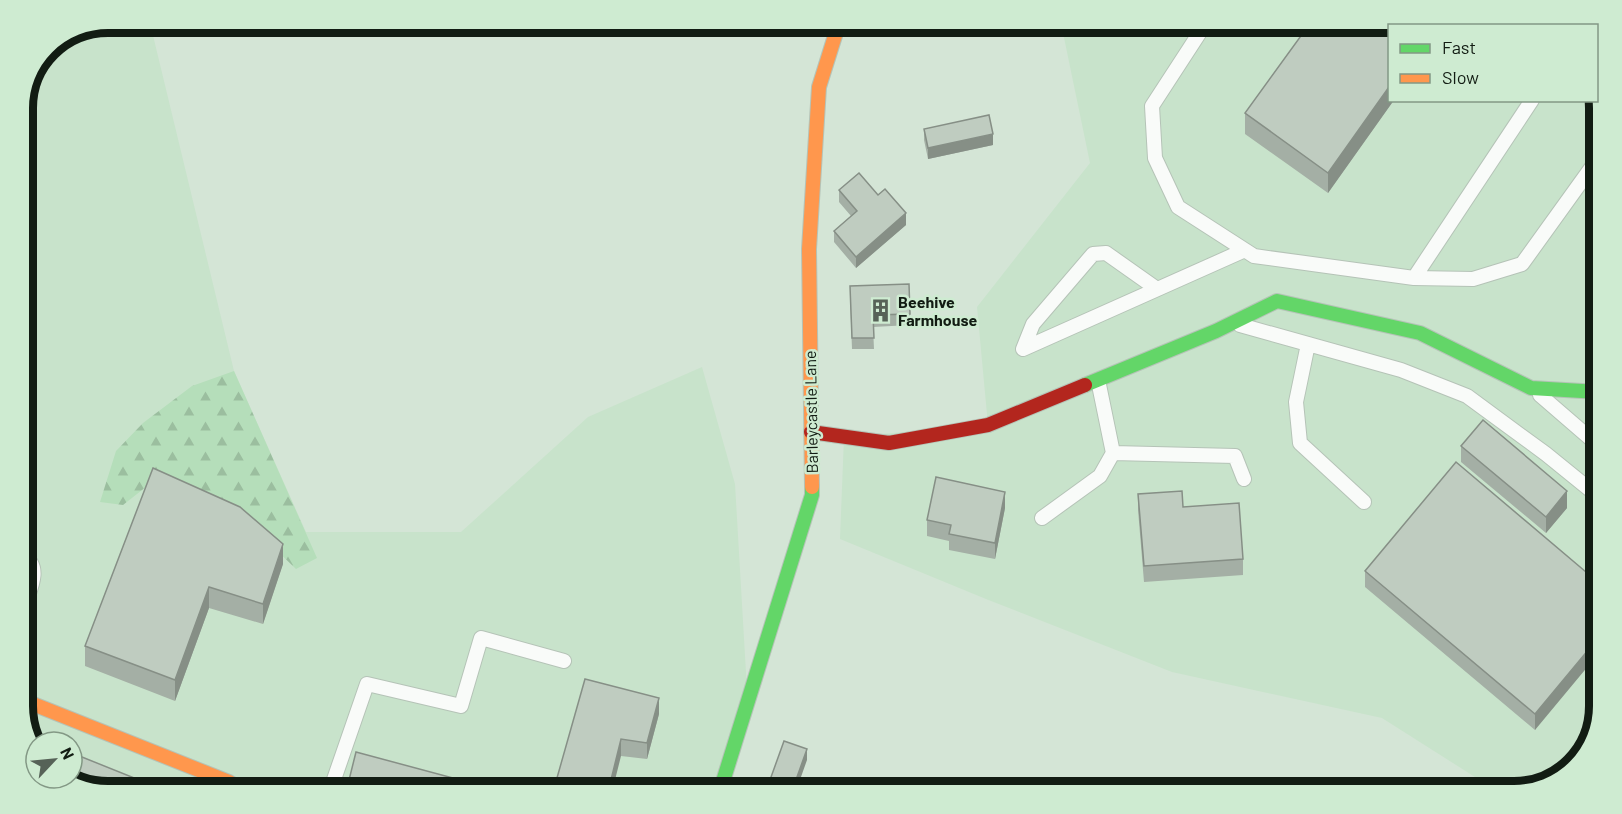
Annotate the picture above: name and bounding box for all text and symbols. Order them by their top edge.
legend [1388,24,1598,102]
text: Fast [1442,36,1476,58]
text: Slow [1442,66,1479,88]
place label: Beehive Farmhouse [898,292,977,329]
building icon: Beehive Farmhouse [867,298,893,324]
street label: Barleycastle Lane [800,350,821,474]
north arrow [24,730,84,790]
text: N [57,744,79,762]

